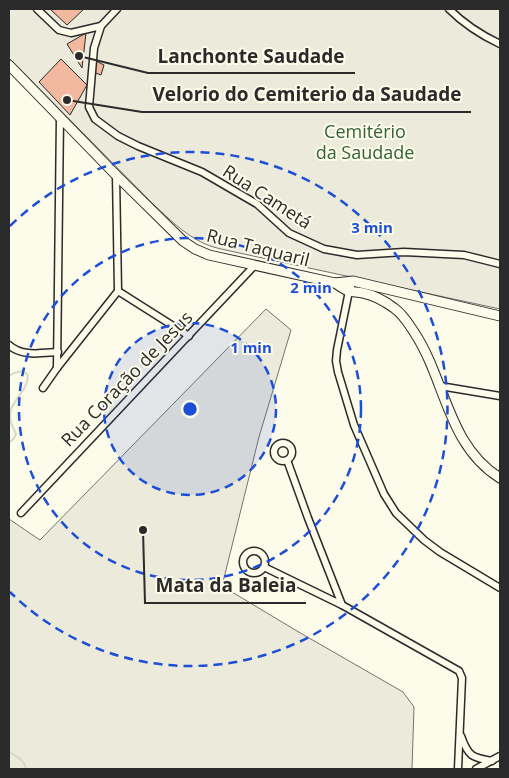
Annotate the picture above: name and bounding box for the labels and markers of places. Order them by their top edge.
callout: Lanchonte Saudade [148,39,355,73]
callout: Velorio do Cemiterio da Saudade [142,78,471,112]
centre of rings [181,400,199,418]
callout: Mata da Baleia [145,569,306,603]

